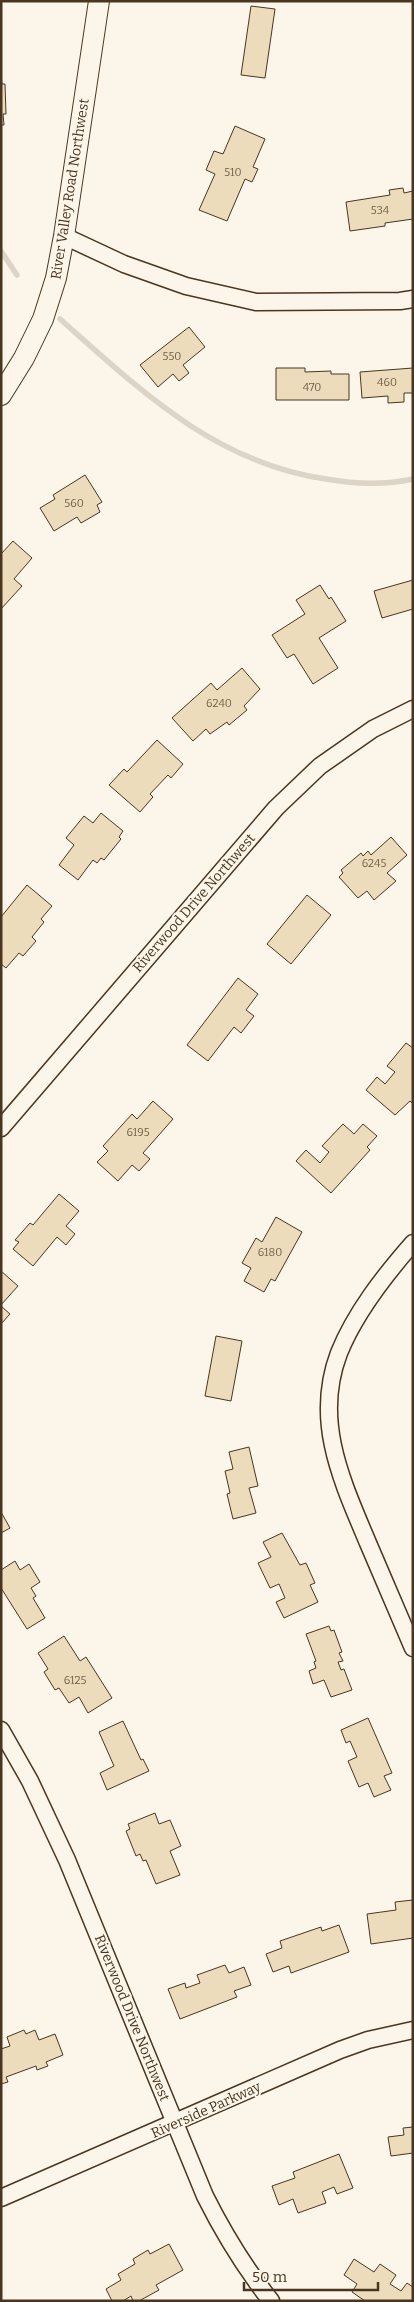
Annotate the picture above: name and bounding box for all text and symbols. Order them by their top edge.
street label: River Valley Road Northwest [47,97,93,281]
house number: 510 [224,166,242,179]
house number: 534 [371,204,390,217]
house number: 550 [163,350,181,363]
house number: 460 [377,376,397,389]
house number: 470 [303,381,321,394]
house number: 560 [64,497,84,510]
house number: 6240 [206,697,232,710]
street label: Riverwood Drive Northwest [129,830,259,976]
house number: 6245 [362,857,386,870]
house number: 6195 [126,1126,150,1139]
house number: 6180 [258,1246,282,1259]
house number: 6125 [64,1674,86,1687]
street label: Riverwood Drive Northwest [91,1932,173,2104]
street label: Riverside Parkway [149,2078,264,2142]
scale bar [244,2260,378,2292]
text: 50 m [252,2268,288,2286]

